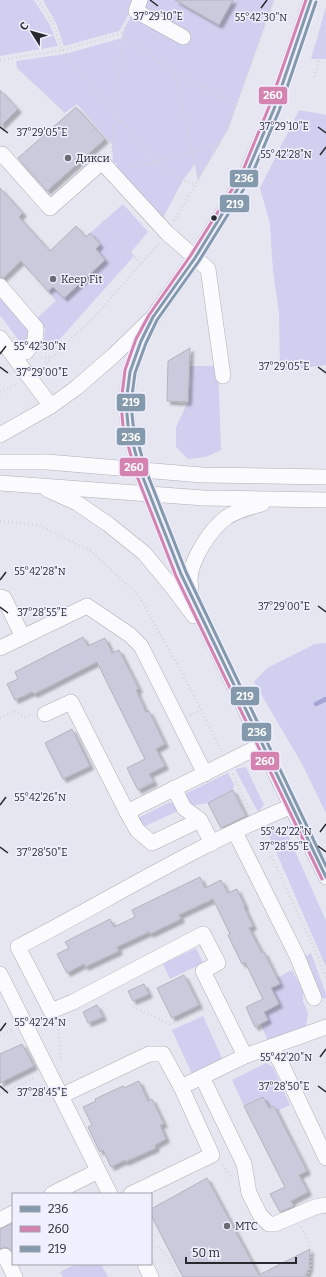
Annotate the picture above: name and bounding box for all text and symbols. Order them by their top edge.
text: 37°29'10"E [133,11,183,23]
north arrow [12,12,52,52]
text: 55°42'30"N [235,12,287,24]
text: С [17,20,32,33]
line badge: 260 [258,86,288,105]
text: 260 [263,89,283,102]
text: 37°29'10"E [259,121,309,133]
text: 37°29'05"E [17,127,67,139]
text: 55°42'28"N [260,149,312,161]
place label: Дикси [76,152,110,165]
marker: Дикси [63,153,73,163]
line badge: 236 [229,169,259,188]
text: 236 [234,172,254,185]
line badge: 219 [219,194,250,213]
text: 219 [226,198,244,211]
unlabelled marker [209,213,219,223]
place label: Keep Fit [61,273,102,286]
marker: Keep Fit [48,274,58,284]
text: 55°42'30"N [14,341,66,353]
text: 37°29'05"E [259,361,309,373]
text: 37°29'00"E [16,367,68,379]
line badge: 219 [116,393,146,412]
text: 219 [122,396,140,409]
line badge: 236 [116,427,146,446]
text: 236 [121,431,141,444]
line badge: 260 [119,457,149,477]
text: 260 [124,461,144,474]
text: 55°42'28"N [14,566,66,578]
text: 37°29'00"E [258,601,310,613]
text: 37°28'55"E [17,607,67,619]
line badge: 219 [230,686,260,706]
text: 219 [236,690,254,703]
line badge: 236 [241,722,272,742]
text: 236 [247,726,267,739]
line badge: 260 [250,751,280,771]
text: 260 [255,755,275,768]
text: 55°42'26"N [14,792,66,804]
text: 55°42'22"N [260,826,312,838]
text: 37°28'55"E [259,841,309,853]
text: 37°28'50"E [17,847,67,859]
text: 55°42'24"N [14,1017,66,1029]
text: 55°42'20"N [260,1052,312,1064]
text: 37°28'50"E [259,1081,309,1093]
text: 37°28'45"E [17,1087,67,1099]
legend [12,1193,152,1265]
text: 236 [48,1202,68,1216]
place label: МТС [235,1220,258,1233]
marker: МТС [222,1221,232,1231]
text: 260 [48,1222,69,1236]
scale bar [186,1239,296,1265]
text: 219 [48,1242,66,1256]
text: 50 m [192,1246,221,1260]

